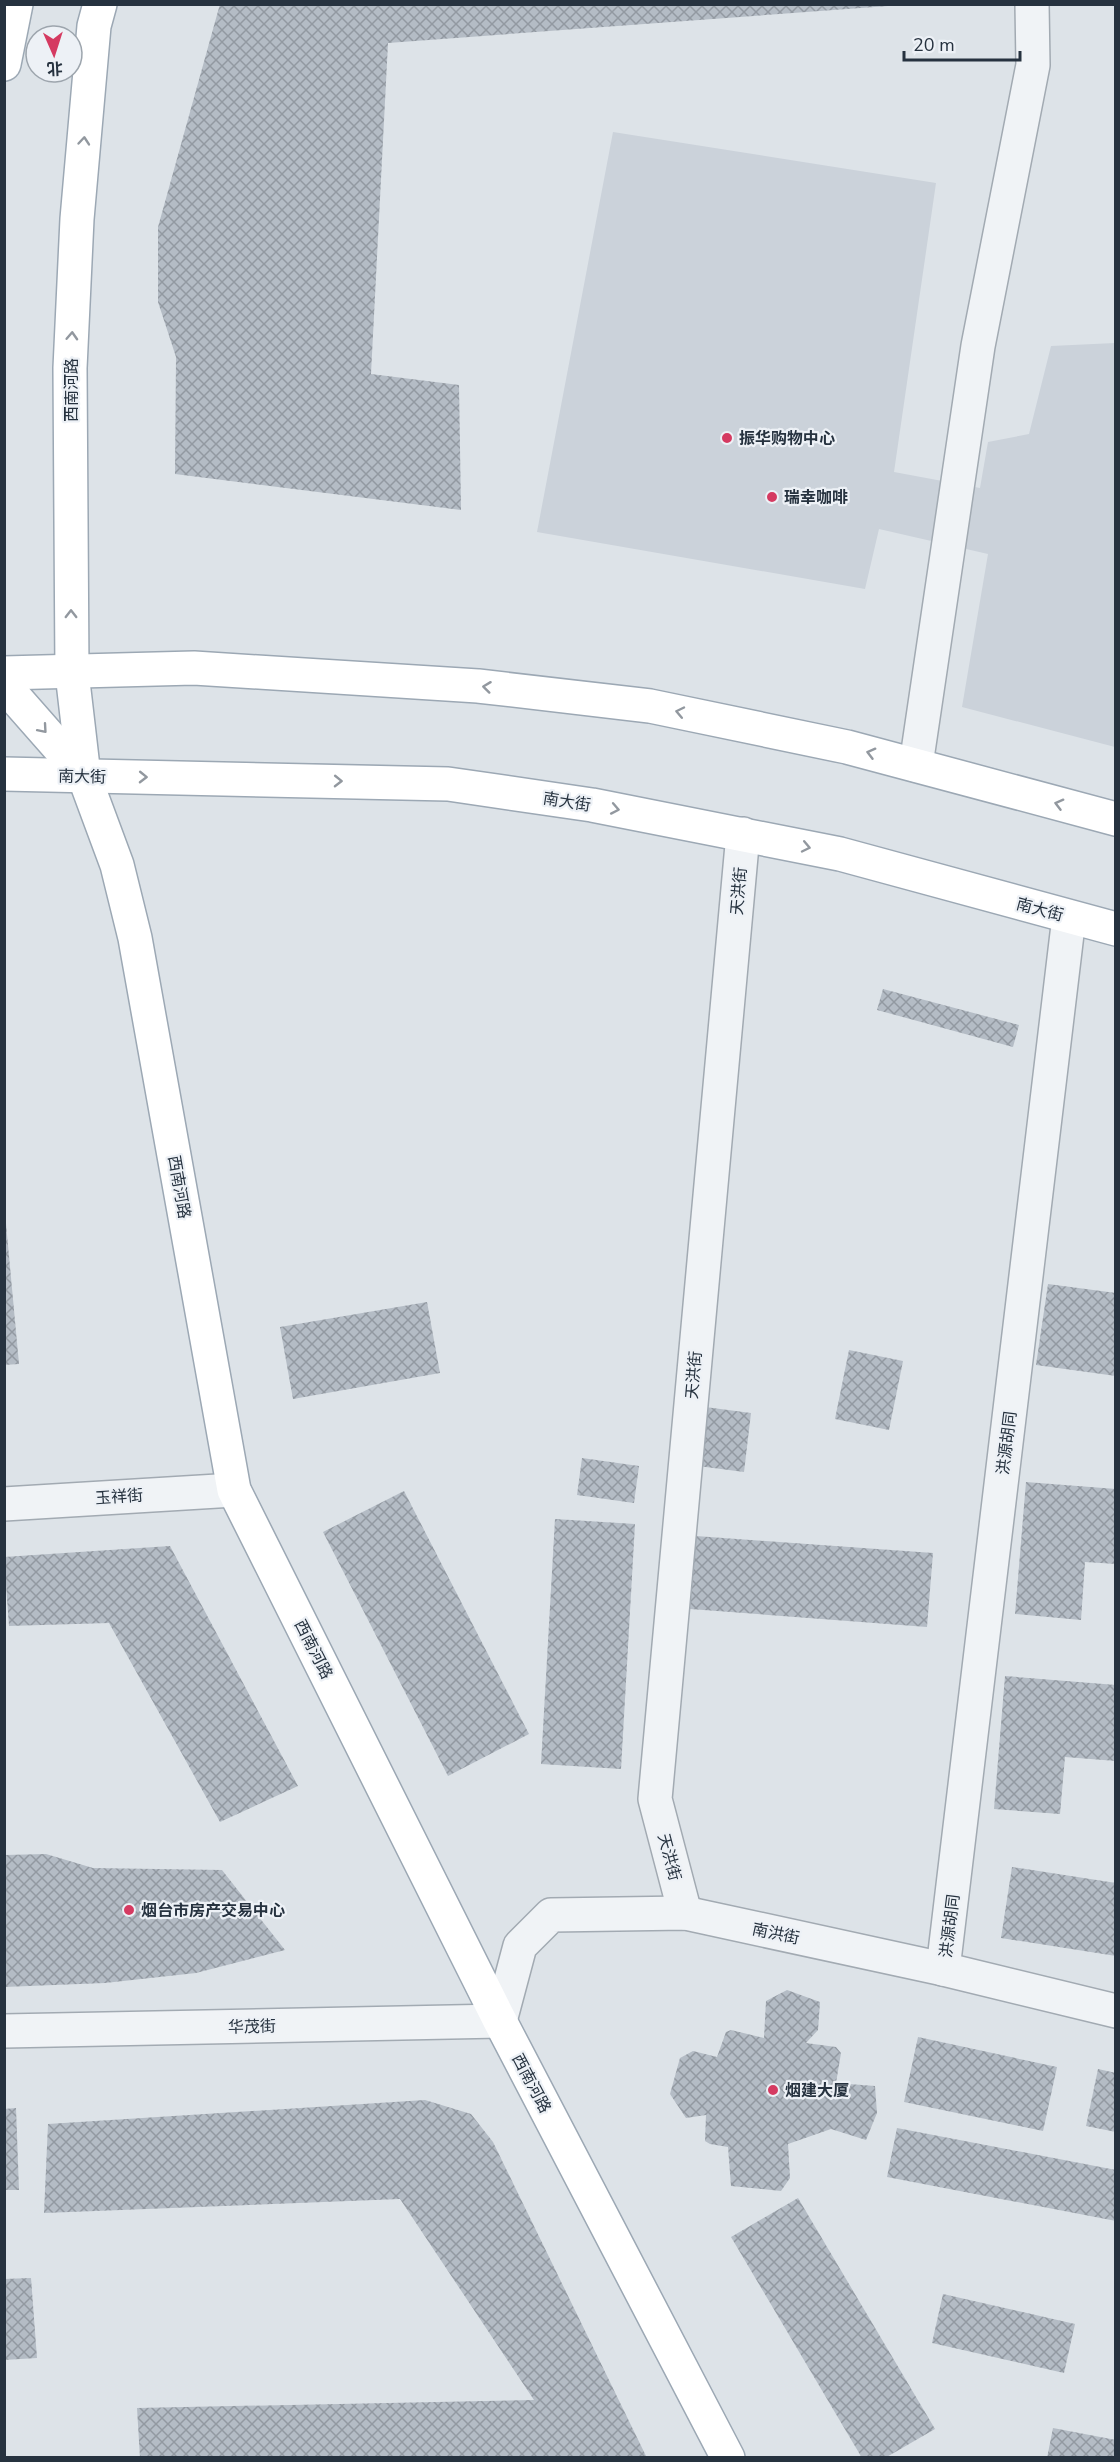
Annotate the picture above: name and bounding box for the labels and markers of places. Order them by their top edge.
place label: 振华购物中心 [739,428,835,450]
marker: 振华购物中心 [720,431,734,445]
place label: 瑞幸咖啡 [784,487,848,509]
marker: 瑞幸咖啡 [765,490,779,504]
place label: 烟台市房产交易中心 [141,1900,285,1922]
marker: 烟台市房产交易中心 [122,1903,136,1917]
place label: 烟建大厦 [785,2080,849,2102]
marker: 烟建大厦 [766,2083,780,2097]

